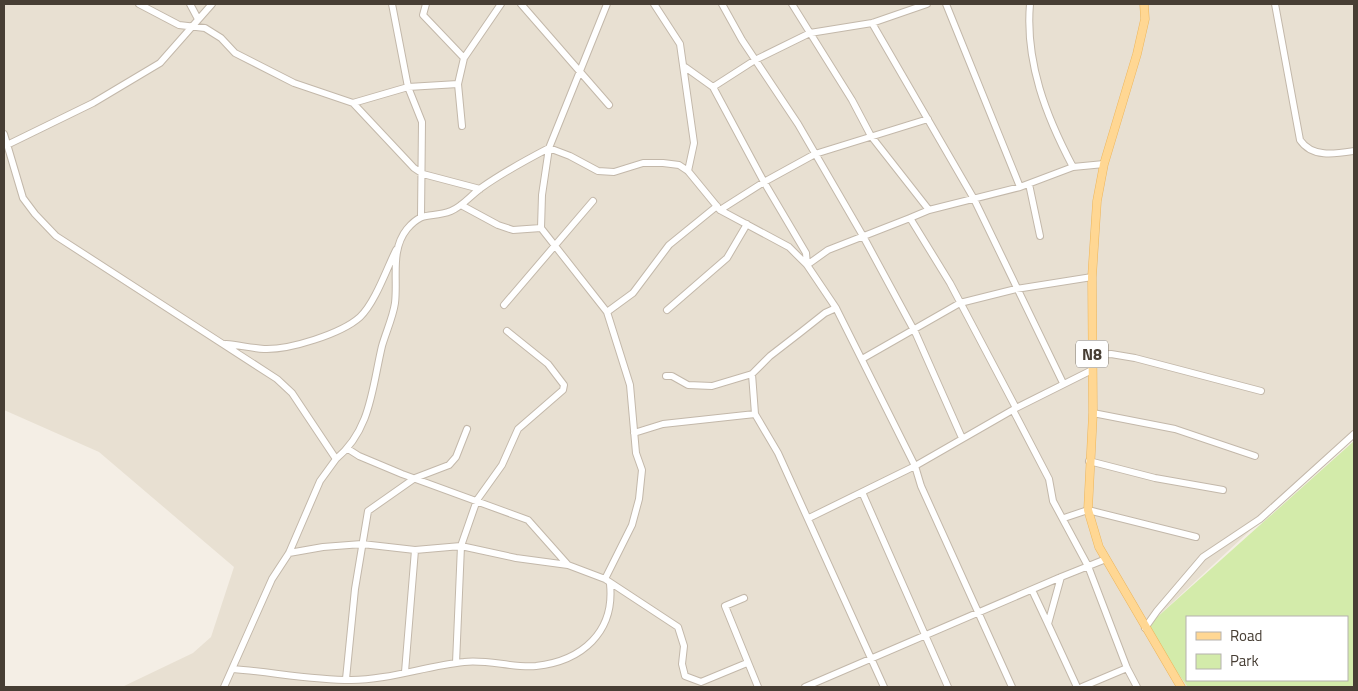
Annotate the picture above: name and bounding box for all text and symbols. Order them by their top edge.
road number: N8 [1076,340,1108,368]
legend [1186,616,1348,681]
text: Road [1230,624,1262,647]
text: Park [1230,649,1259,672]

